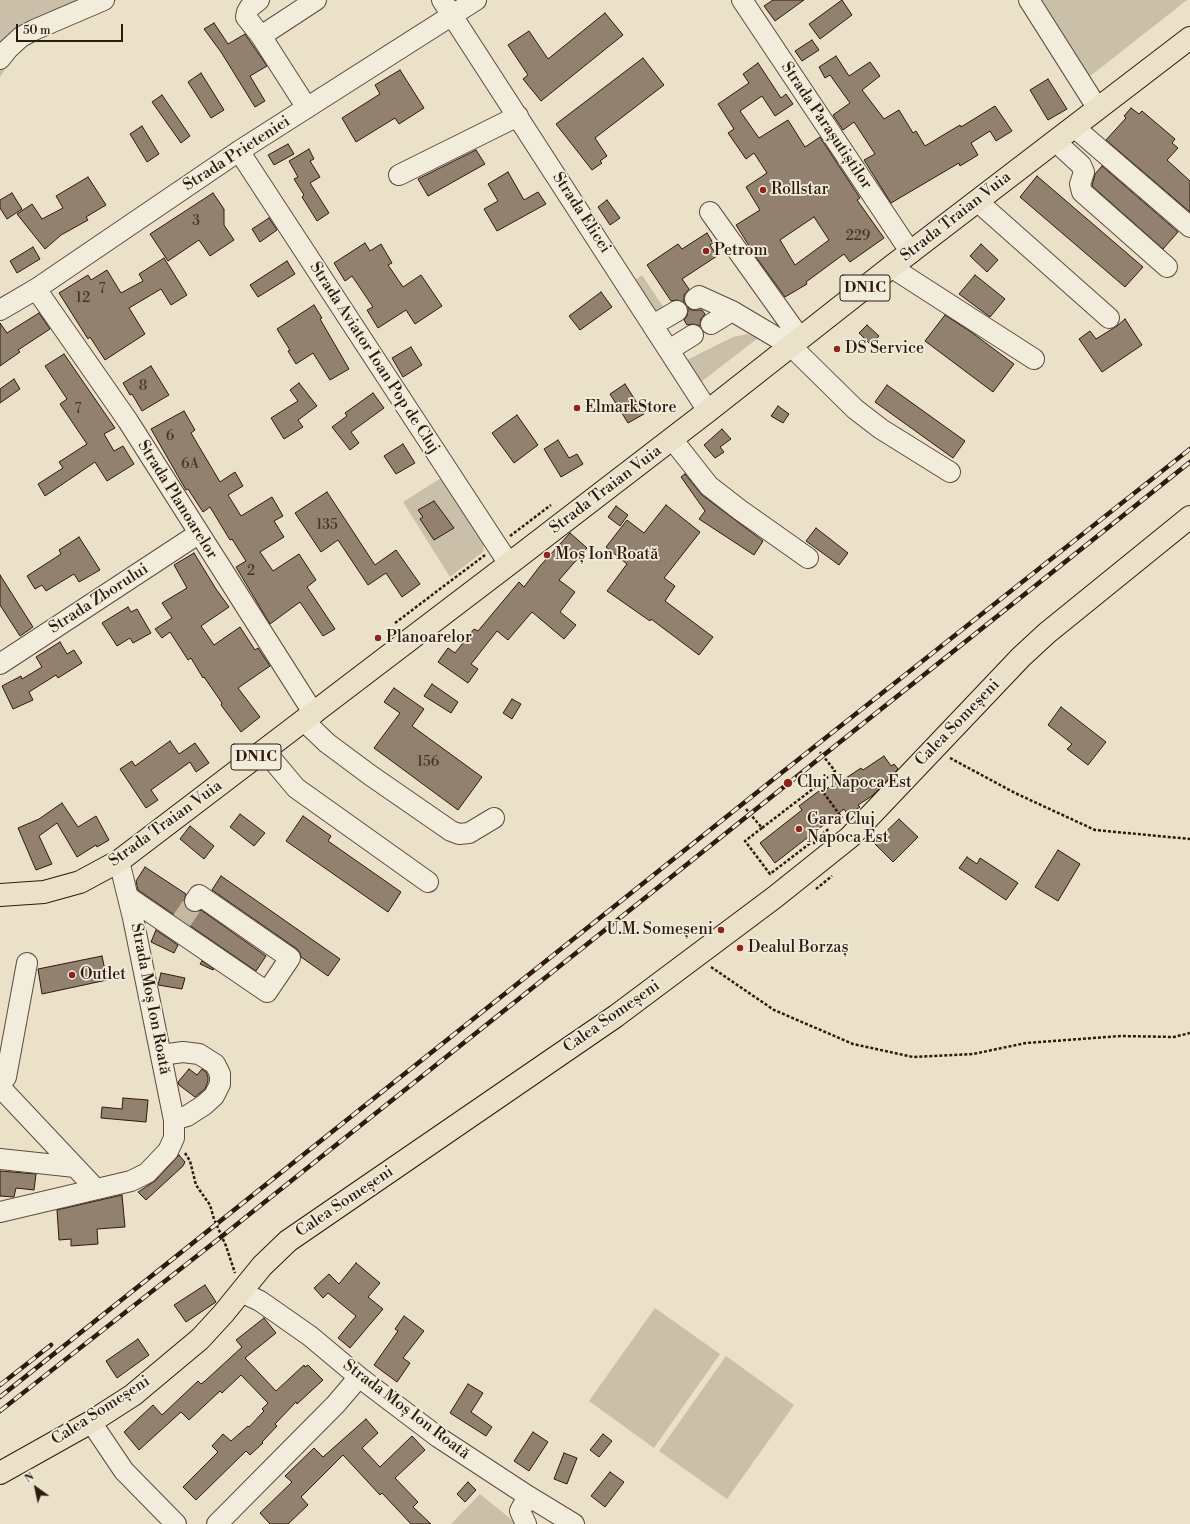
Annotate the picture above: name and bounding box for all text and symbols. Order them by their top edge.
scale bar [18,16,125,42]
text: 50 m [23,23,51,38]
street label: Strada Parașutiștilor [776,59,876,193]
street label: Strada Prieteniei [180,112,294,196]
street label: Strada Traian Vuia [897,168,1015,266]
street label: Strada Elicei [548,169,614,257]
place label: Rollstar [771,180,828,200]
marker: Rollstar [758,185,768,195]
house number: 3 [192,214,200,230]
house number: 229 [846,229,870,245]
place label: Petrom [714,241,767,261]
marker: Petrom [701,246,711,256]
street label: Strada Aviator Ioan Pop de Cluj [305,259,443,457]
road number: DN1C [840,275,890,301]
house number: 7 [98,282,106,298]
house number: 12 [76,291,90,307]
place label: DS Service [845,339,924,359]
marker: DS Service [832,344,842,354]
house number: 8 [139,379,147,395]
place label: ElmarkStore [585,398,676,418]
house number: 7 [74,402,82,418]
marker: ElmarkStore [572,403,582,413]
house number: 6 [166,429,174,445]
street label: Strada Planoarelor [133,437,221,563]
street label: Strada Traian Vuia [546,442,666,538]
house number: 6A [181,457,199,473]
house number: 135 [316,518,338,534]
place label: Moș Ion Roată [555,545,658,565]
marker: Moș Ion Roată [542,550,552,560]
street label: Strada Zborului [46,560,152,638]
house number: 2 [247,564,255,580]
place label: Planoarelor [386,628,472,648]
marker: Planoarelor [373,633,383,643]
street label: Calea Someșeni [912,676,1004,770]
road number: DN1C [231,744,281,770]
house number: 156 [417,755,439,771]
place label: Cluj Napoca Est [797,773,912,793]
street label: Strada Traian Vuia [106,777,226,871]
marker: Cluj Napoca Est [782,777,794,789]
place label: Gara Cluj Napoca Est [807,810,888,848]
marker: Gara Cluj Napoca Est [794,824,804,834]
place label: U.M. Someșeni [606,920,713,940]
street label: Strada Moș Ion Roată [126,922,174,1076]
marker: U.M. Someșeni [716,925,726,935]
place label: Dealul Borzaș [748,938,848,958]
marker: Dealul Borzaș [735,943,745,953]
place label: Outlet [80,965,126,985]
marker: Outlet [67,970,77,980]
street label: Calea Someșeni [560,977,664,1057]
street label: Calea Someșeni [293,1162,397,1242]
street label: Strada Moș Ion Roată [339,1356,473,1464]
street label: Calea Someșeni [48,1372,154,1450]
north arrow [16,1468,56,1508]
text: N [22,1470,37,1486]

